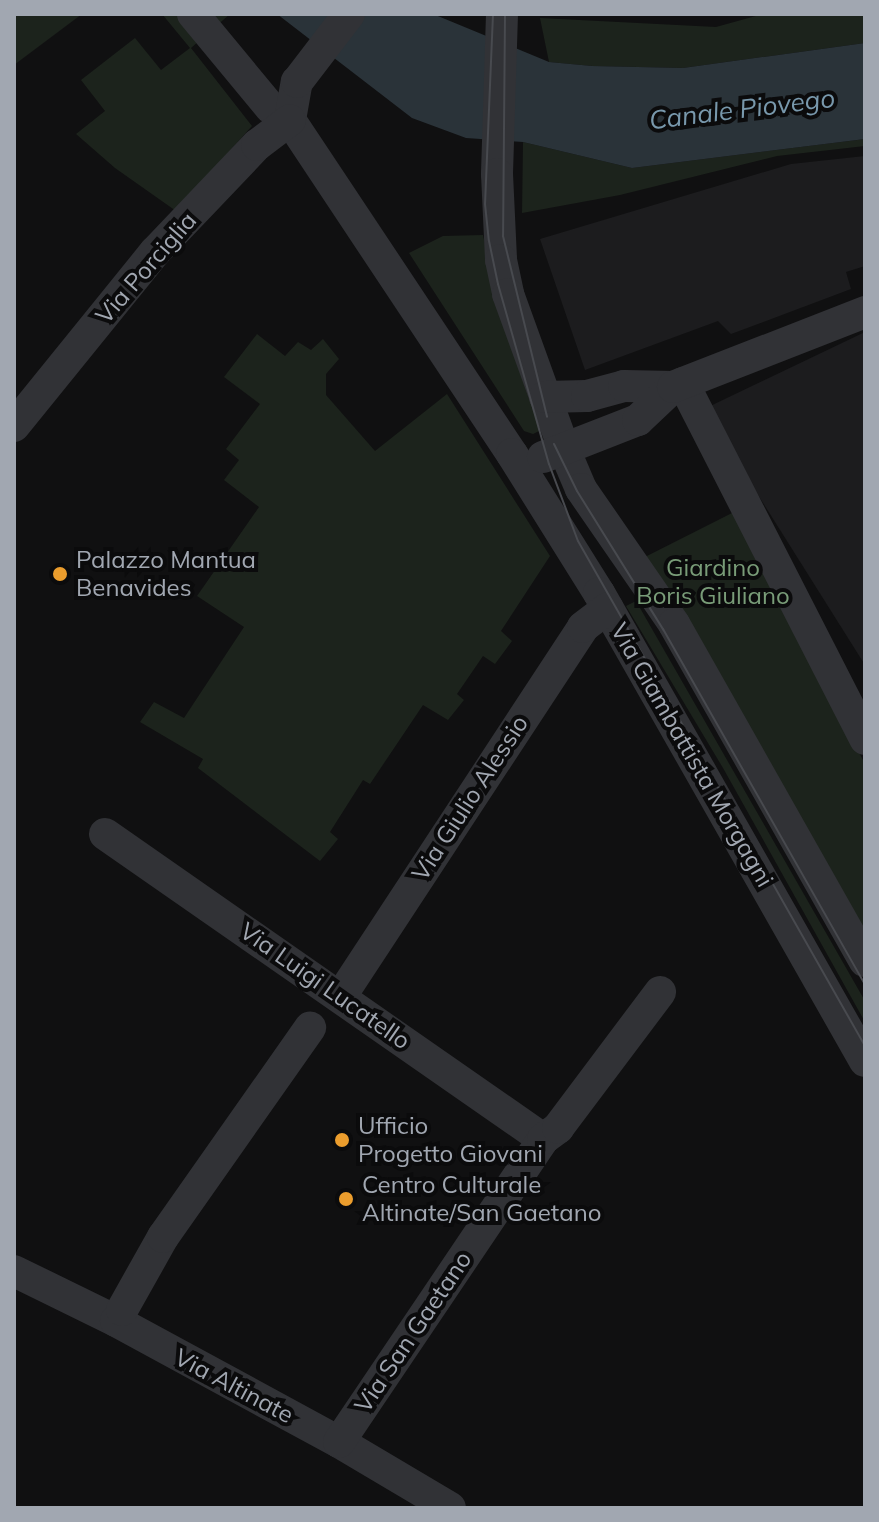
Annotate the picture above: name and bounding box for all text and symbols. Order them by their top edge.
water label: Canale Piovego [647,82,837,136]
street label: Via Porciglia [90,206,202,330]
place label: Palazzo Mantua Benavides [76,546,256,602]
park label: Giardino Boris Giuliano [636,554,790,610]
marker: Palazzo Mantua Benavides [51,565,69,583]
street label: Via Giambattista Morgagni [605,618,779,892]
street label: Via Giulio Alessio [406,710,534,886]
street label: Via Luigi Lucatello [234,916,416,1056]
place label: Ufficio Progetto Giovani [358,1112,543,1168]
marker: Ufficio Progetto Giovani [333,1131,351,1149]
place label: Centro Culturale Altinate/San Gaetano [362,1171,601,1227]
marker: Centro Culturale Altinate/San Gaetano [337,1190,355,1208]
street label: Via San Gaetano [348,1246,478,1418]
street label: Via Altinate [170,1343,298,1429]

